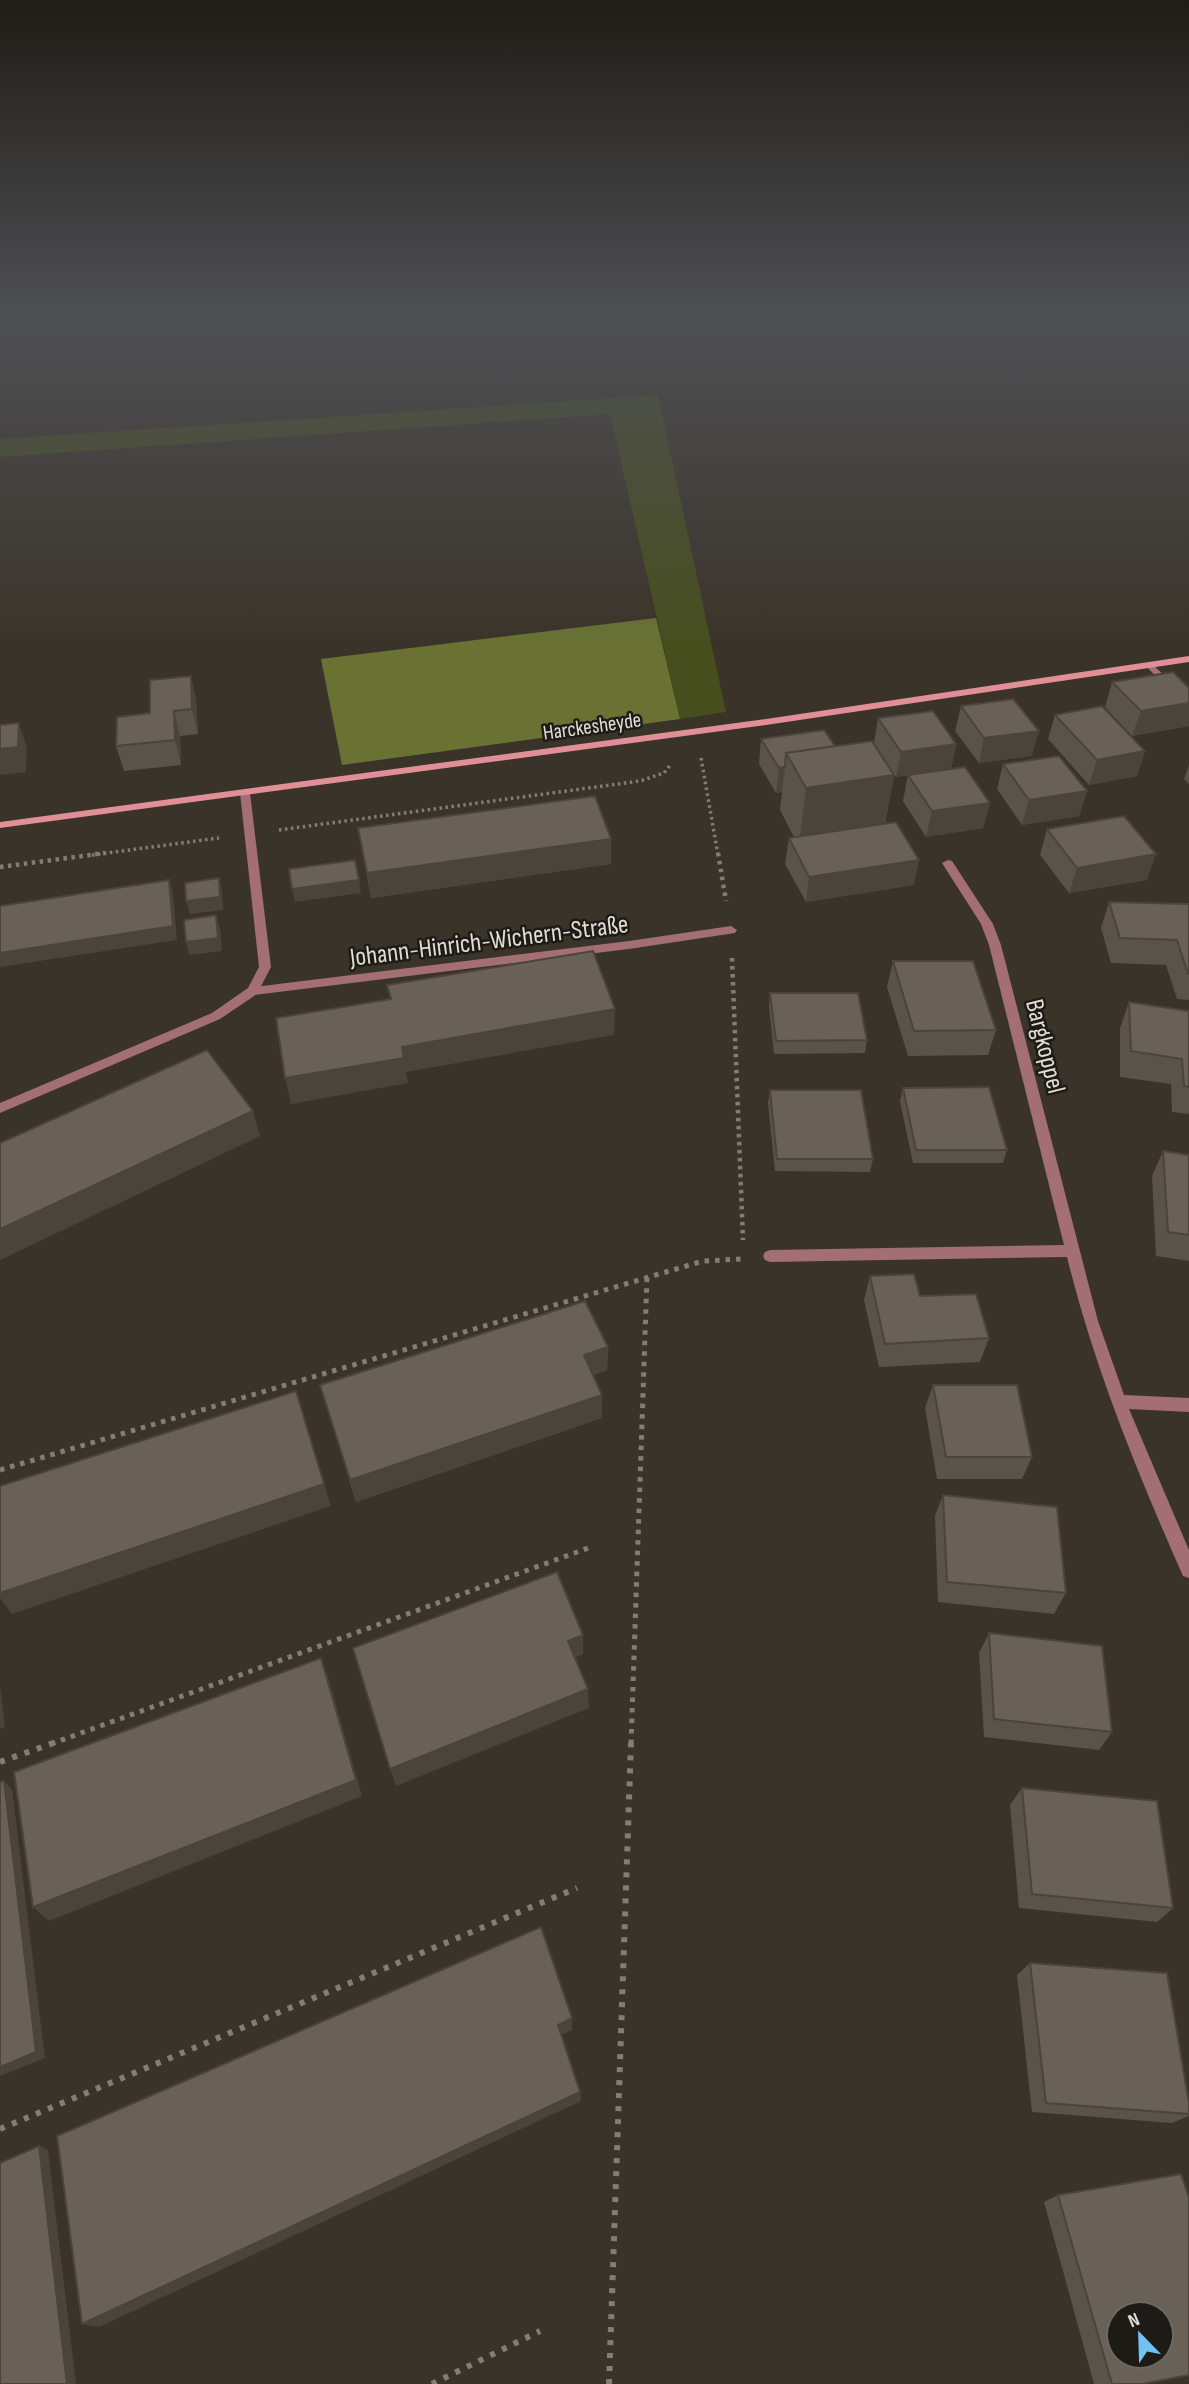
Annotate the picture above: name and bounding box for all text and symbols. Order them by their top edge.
street label: Harckesheyde [541,707,643,746]
street label: Johann-Hinrich-Wichern-Straße [347,909,630,974]
street label: Bargkoppel [1018,996,1071,1097]
north arrow [1105,2300,1175,2370]
text: N [1125,2308,1143,2333]

